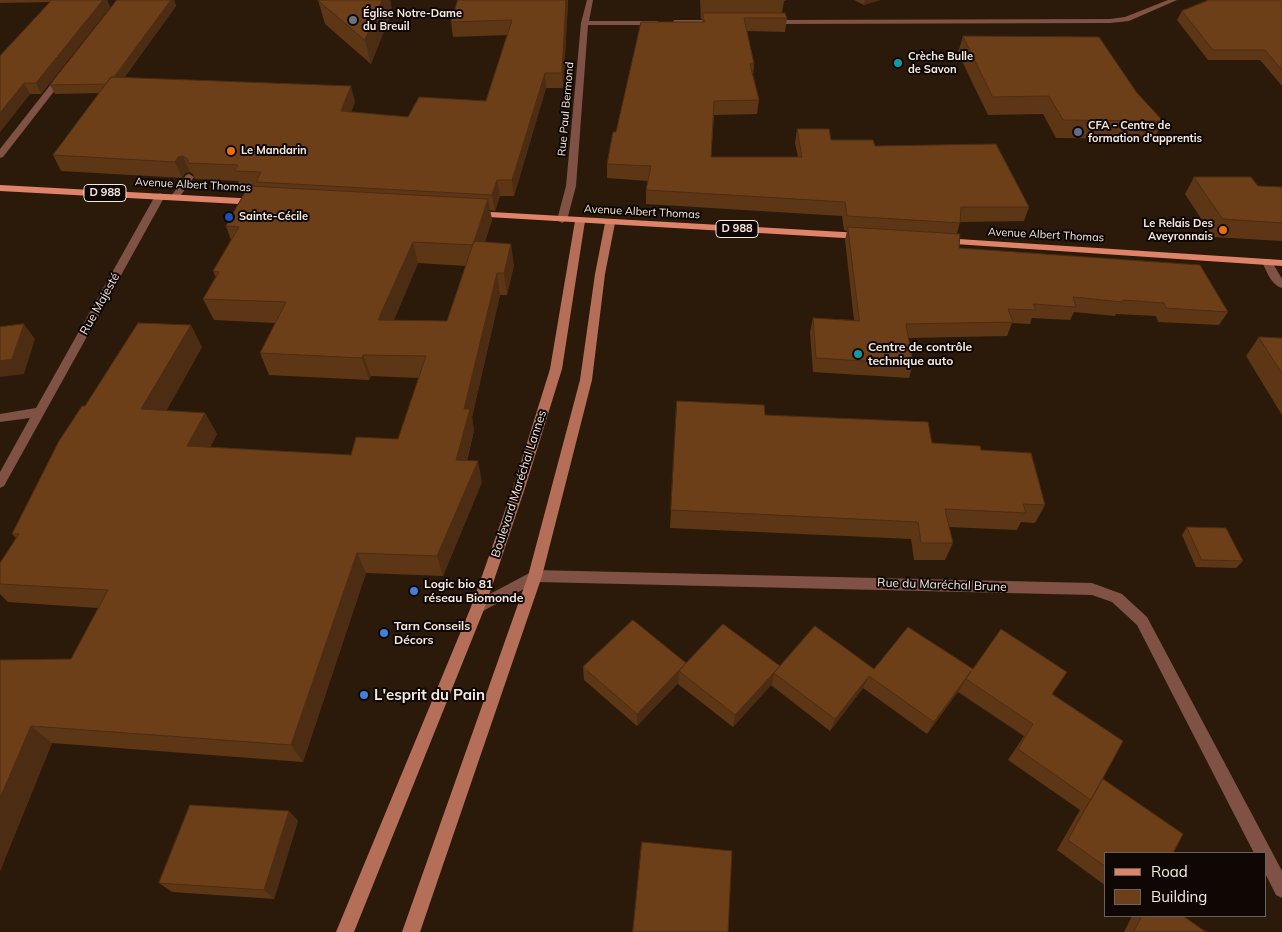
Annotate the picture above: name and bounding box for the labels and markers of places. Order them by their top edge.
place label: Église Notre-Dame du Breuil [363,7,462,33]
marker: Église Notre-Dame du Breuil [347,14,359,26]
place label: Crèche Bulle de Savon [908,50,973,76]
marker: Crèche Bulle de Savon [892,57,904,69]
place label: CFA - Centre de formation d’apprentis [1088,119,1202,145]
marker: CFA - Centre de formation d’apprentis [1072,126,1084,138]
place label: Le Mandarin [241,144,307,158]
marker: Le Mandarin [225,145,237,157]
place label: Sainte-Cécile [239,210,308,224]
marker: Sainte-Cécile [223,211,235,223]
place label: Le Relais Des Aveyronnais [1143,217,1213,243]
marker: Le Relais Des Aveyronnais [1217,224,1229,236]
place label: Centre de contrôle technique auto [868,340,972,368]
marker: Centre de contrôle technique auto [852,348,864,360]
place label: Logic bio 81 réseau Biomonde [424,577,523,605]
marker: Logic bio 81 réseau Biomonde [408,585,420,597]
place label: Tarn Conseils Décors [394,619,470,647]
marker: Tarn Conseils Décors [378,627,390,639]
place label: L'esprit du Pain [374,686,485,704]
marker: L'esprit du Pain [358,689,370,701]

